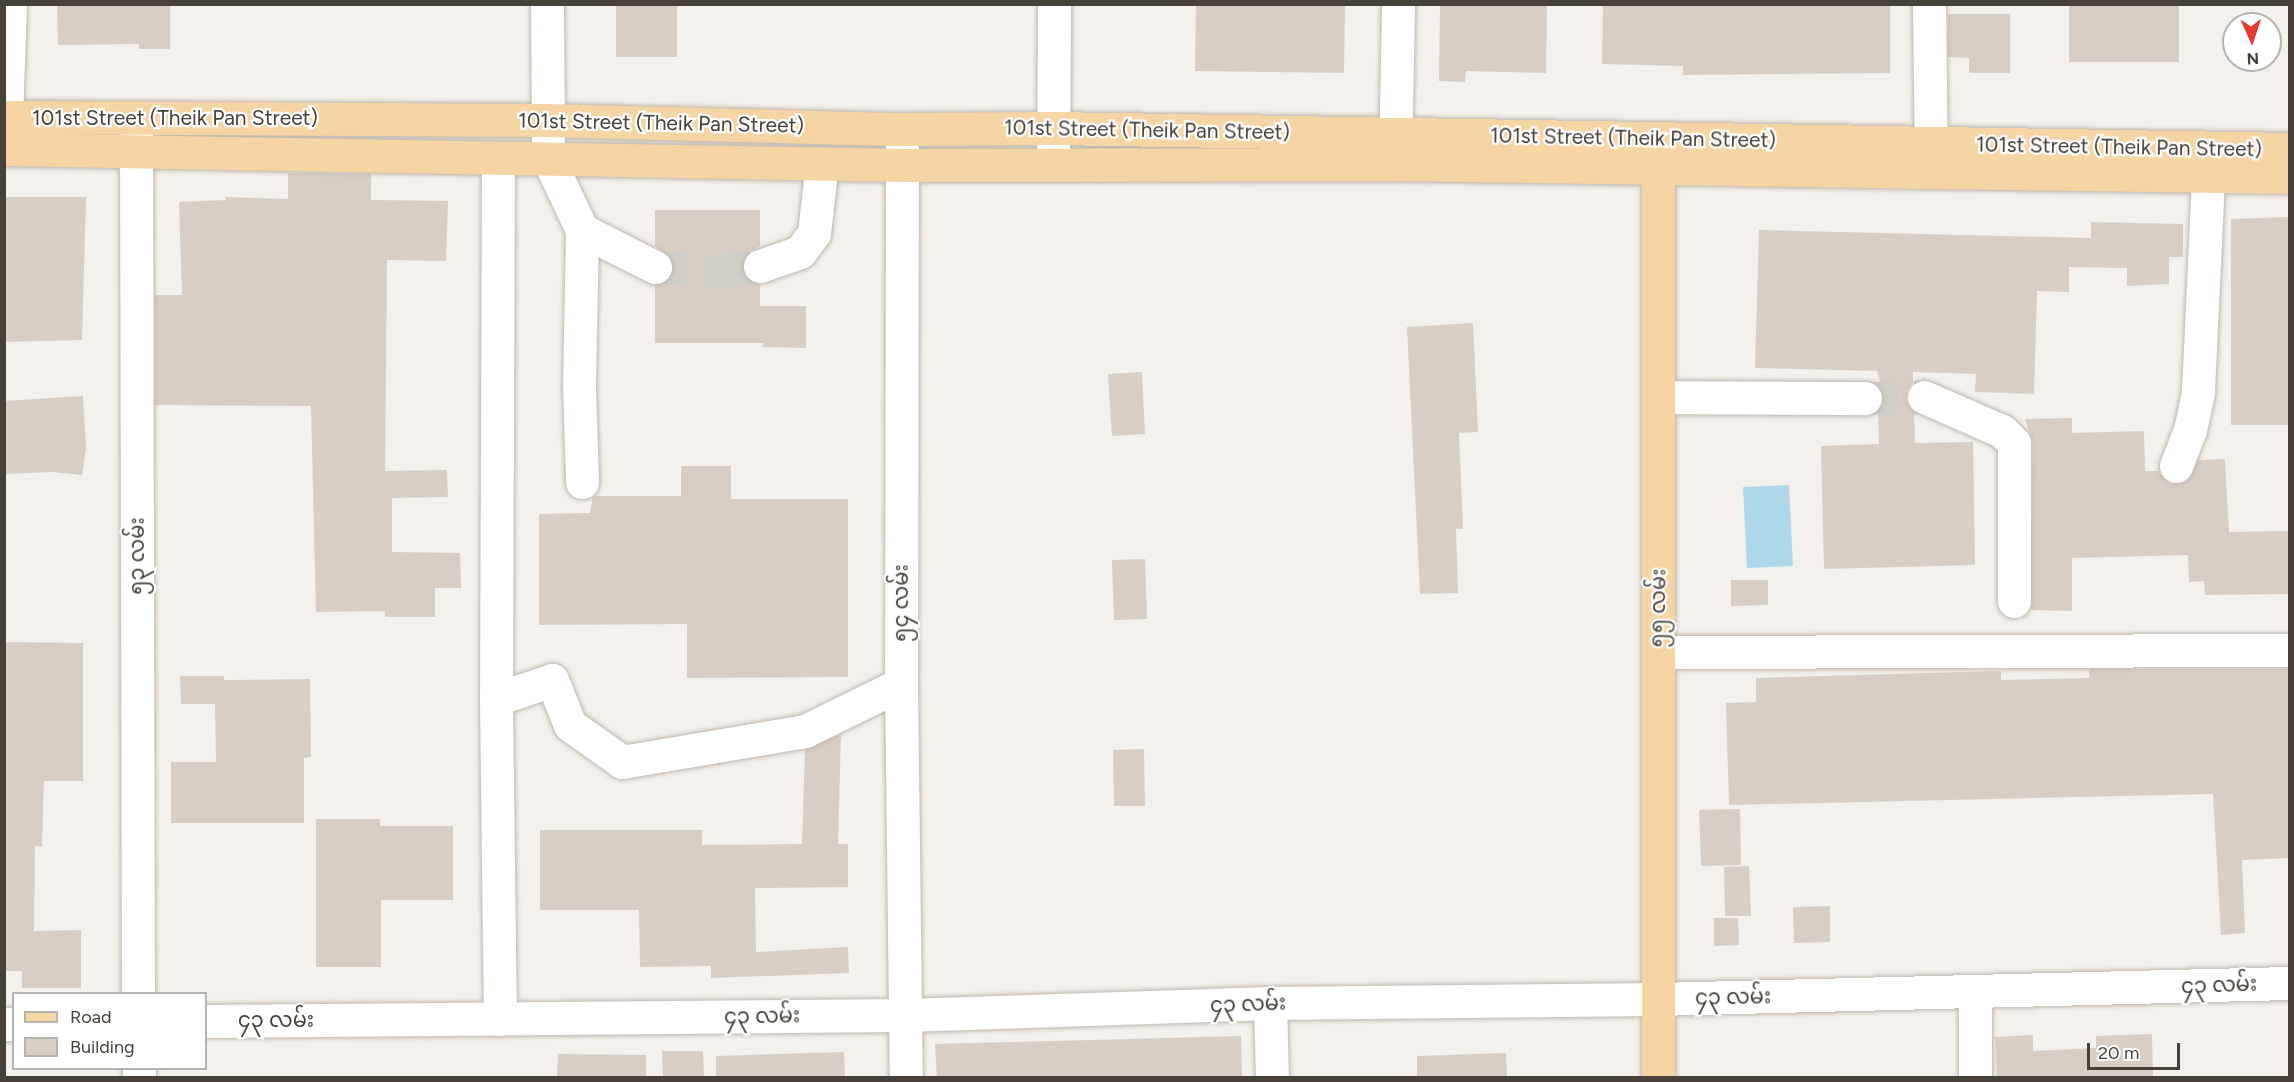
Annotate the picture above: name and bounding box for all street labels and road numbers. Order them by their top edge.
street label: 101st Street (Theik Pan Street) [32,105,318,131]
street label: 101st Street (Theik Pan Street) [518,108,804,138]
street label: 101st Street (Theik Pan Street) [1004,115,1290,145]
street label: 101st Street (Theik Pan Street) [1490,123,1776,153]
street label: 101st Street (Theik Pan Street) [1976,132,2262,162]
street label: ၅၃ လမ်း [124,517,150,595]
street label: ၅၄ လမ်း [888,564,914,642]
street label: ၅၅ လမ်း [1645,568,1671,648]
street label: ၄၃ လမ်း [2180,971,2258,999]
street label: ၄၃ လမ်း [1695,984,1771,1010]
street label: ၄၃ လမ်း [1209,990,1287,1018]
street label: ၄၃ လမ်း [724,1003,800,1029]
street label: ၄၃ လမ်း [238,1007,314,1033]

